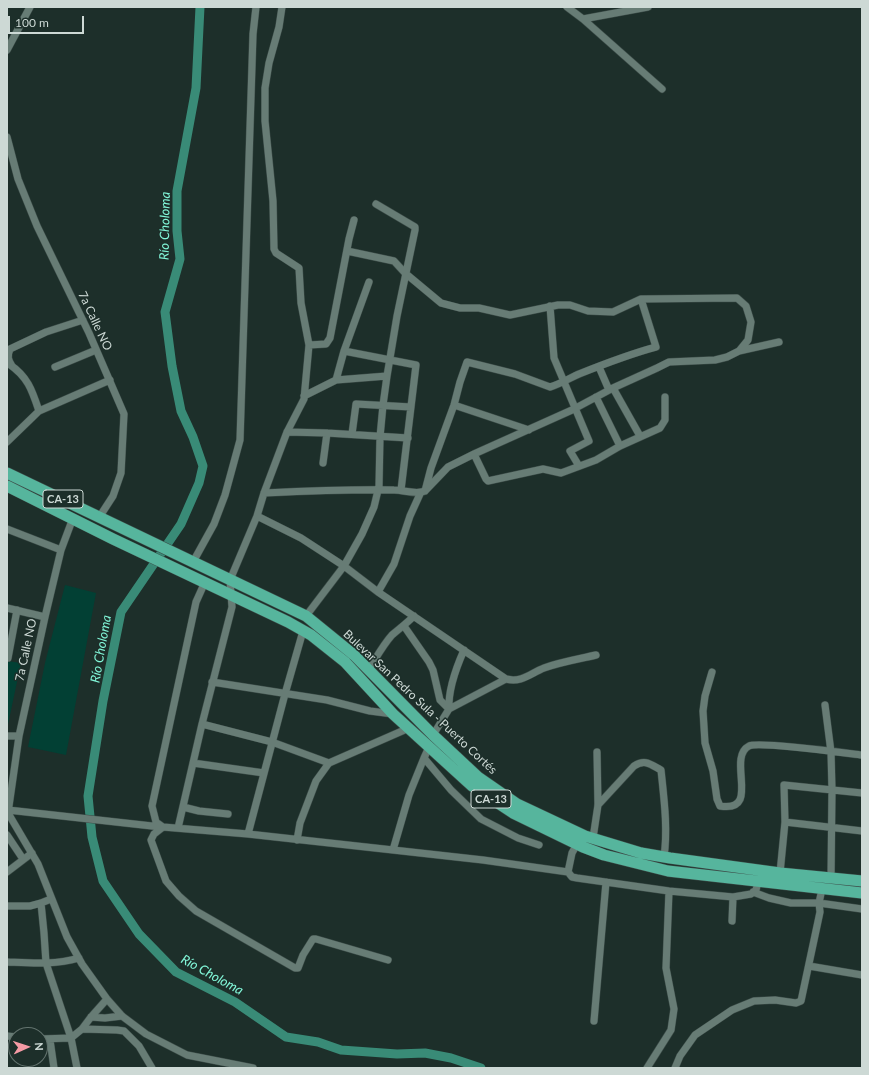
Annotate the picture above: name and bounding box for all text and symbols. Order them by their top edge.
scale bar [10,8,86,34]
text: 100 m [15,15,49,30]
water label: Río Choloma [157,192,173,260]
street label: 7a Calle NO [75,289,115,353]
road number: CA-13 [43,490,83,508]
water label: Río Choloma [87,614,115,684]
street label: 7a Calle NO [12,617,40,683]
street label: Bulevar San Pedro Sula - Puerto Cortés [340,627,500,777]
road number: CA-13 [471,790,511,808]
water label: Río Choloma [178,952,246,998]
north arrow [8,1027,48,1067]
text: N [33,1042,46,1051]

